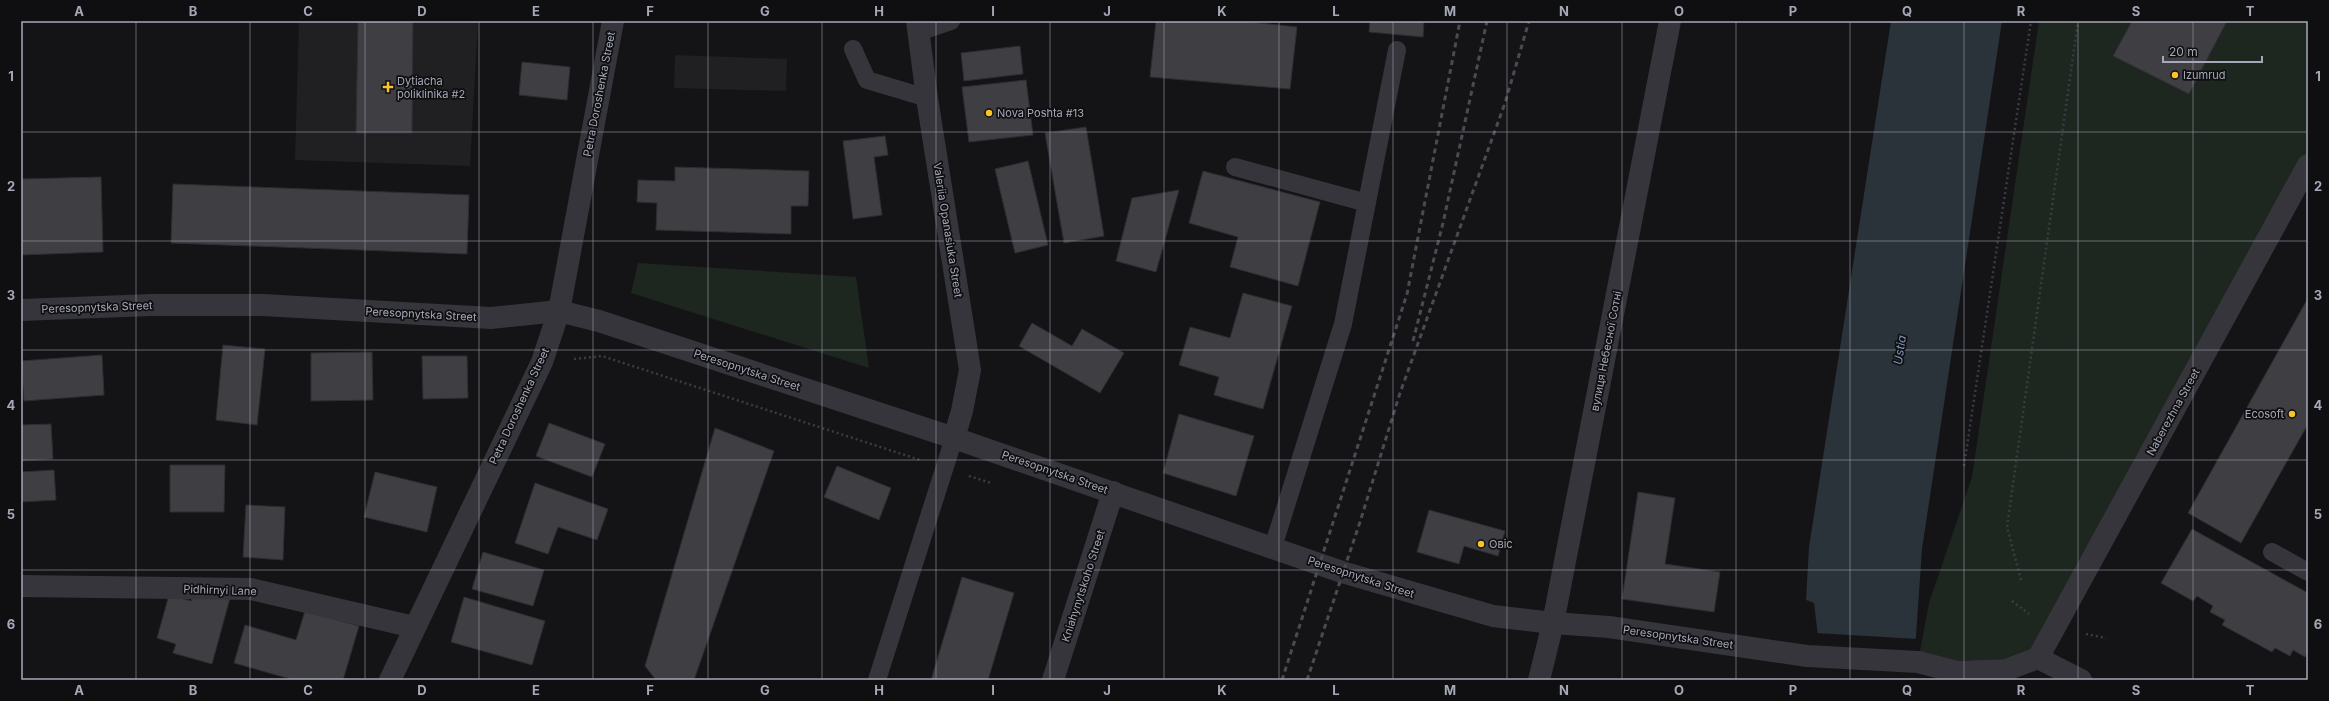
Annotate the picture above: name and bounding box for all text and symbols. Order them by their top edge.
text: A [74,3,84,19]
text: B [189,3,198,19]
text: C [303,3,313,19]
text: D [417,3,427,19]
text: E [532,3,540,19]
text: F [646,3,654,19]
text: G [760,3,770,19]
text: H [874,3,884,19]
text: I [991,3,995,19]
text: J [1103,3,1111,19]
text: K [1217,3,1227,19]
text: L [1332,3,1340,19]
text: M [1444,3,1456,19]
text: N [1559,3,1569,19]
text: O [1674,3,1684,19]
text: P [1789,3,1797,19]
text: Q [1902,3,1912,19]
text: R [2017,3,2026,19]
text: S [2132,3,2140,19]
text: T [2246,3,2255,19]
street label: Petra Doroshenka Street [580,30,618,158]
scale bar [2163,38,2262,64]
text: 20 m [2169,44,2198,59]
text: 1 [8,68,14,84]
place label: Izumrud [2183,68,2226,82]
text: 1 [2315,68,2321,84]
marker: Izumrud [2170,70,2180,80]
place label: Dytiacha poliklinika #2 [397,74,465,101]
marker: Dytiacha poliklinika #2 [382,81,394,93]
place label: Nova Poshta #13 [997,106,1084,120]
marker: Nova Poshta #13 [984,108,994,118]
street label: Valeriia Opanasiuka Street [930,161,966,299]
text: 2 [7,178,15,194]
text: 2 [2314,178,2322,194]
text: 3 [7,287,15,303]
text: 3 [2314,287,2322,303]
street label: вулиця Небесної Сотні [1587,290,1625,412]
street label: Peresopnytska Street [41,298,153,316]
street label: Peresopnytska Street [365,304,477,324]
water label: Ustia [1890,334,1909,366]
street label: Petra Doroshenka Street [486,345,552,467]
street label: Peresopnytska Street [692,346,802,394]
street label: Naberezhna Street [2143,366,2203,458]
text: 4 [7,397,16,413]
text: 4 [2314,397,2323,413]
place label: Ecosoft [2245,407,2284,421]
marker: Ecosoft [2287,409,2297,419]
street label: Peresopnytska Street [1000,447,1110,497]
text: 5 [7,506,15,522]
text: 5 [2314,506,2322,522]
street label: Kniahynytskoho Street [1058,528,1108,644]
place label: Овіс [1489,537,1513,551]
marker: Овіс [1476,539,1486,549]
street label: Peresopnytska Street [1306,553,1416,601]
street label: Pidhirnyi Lane [183,582,257,598]
text: 6 [7,616,15,632]
text: 6 [2314,616,2322,632]
street label: Peresopnytska Street [1622,622,1734,652]
text: A [74,682,84,698]
text: B [189,682,198,698]
text: C [303,682,313,698]
text: D [417,682,427,698]
text: E [532,682,540,698]
text: F [646,682,654,698]
text: G [760,682,770,698]
text: H [874,682,884,698]
text: I [991,682,995,698]
text: J [1103,682,1111,698]
text: K [1217,682,1227,698]
text: L [1332,682,1340,698]
text: M [1444,682,1456,698]
text: N [1559,682,1569,698]
text: O [1674,682,1684,698]
text: P [1789,682,1797,698]
text: Q [1902,682,1912,698]
text: R [2017,682,2026,698]
text: S [2132,682,2140,698]
text: T [2246,682,2255,698]

